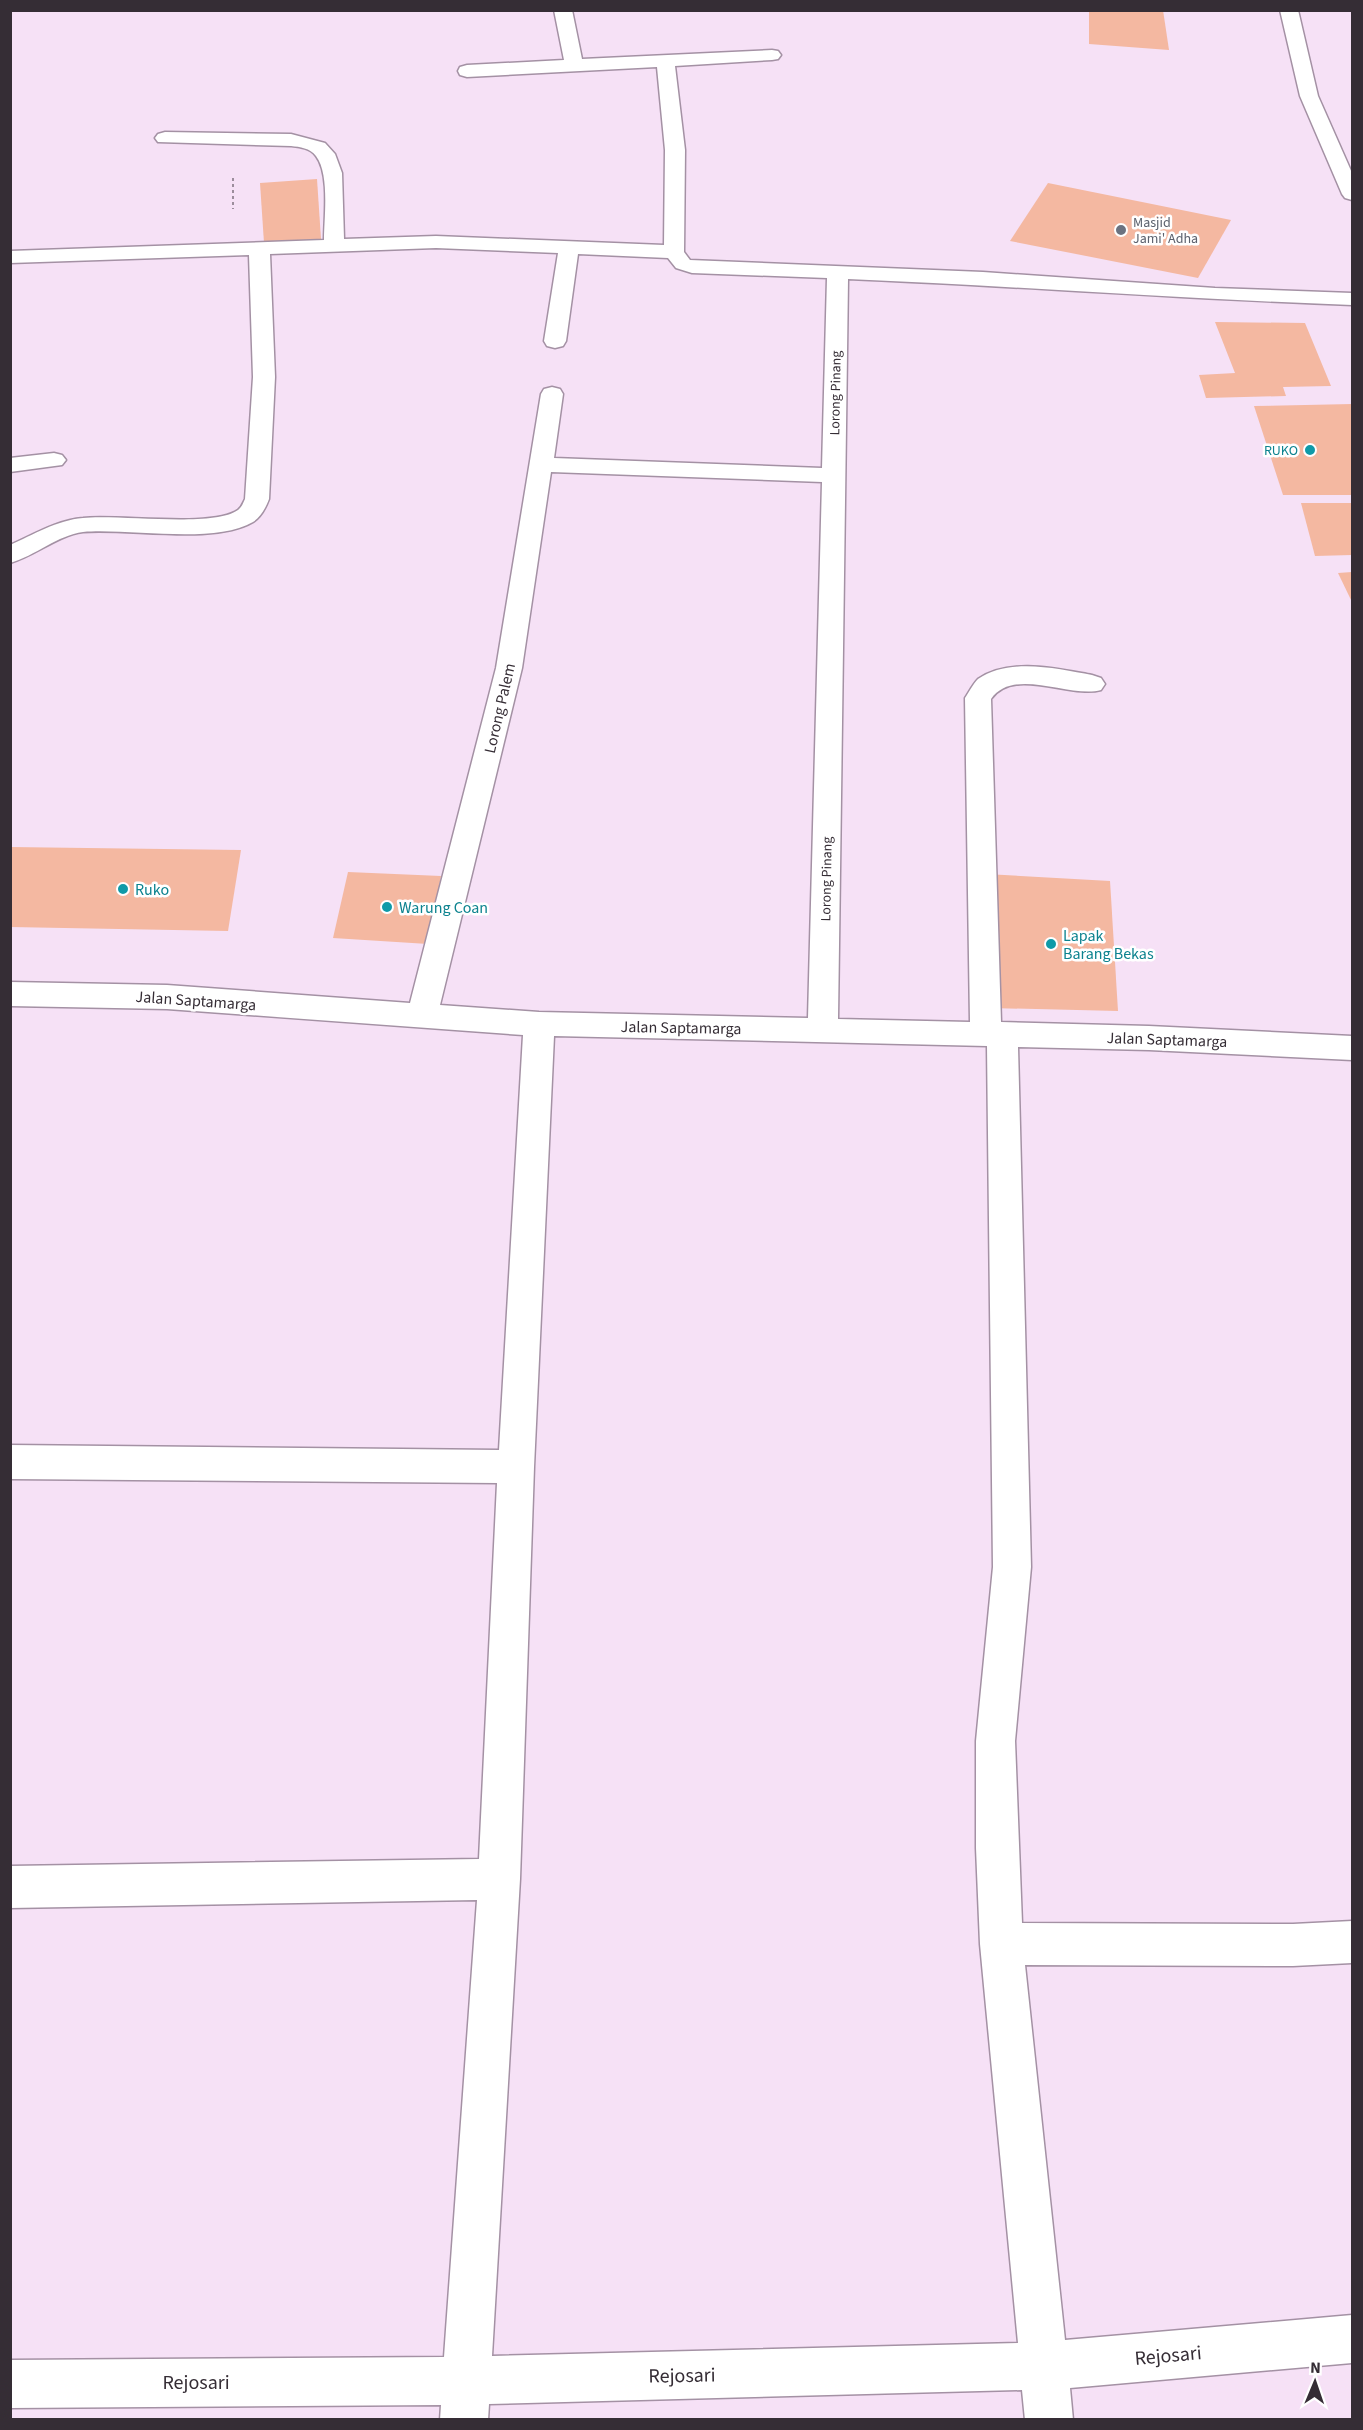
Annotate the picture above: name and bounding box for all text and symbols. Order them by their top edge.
place label: Masjid Jami' Adha [1133,213,1198,249]
marker: Masjid Jami' Adha [1114,223,1128,237]
street label: Lorong Pinang [825,350,847,436]
place label: RUKO [1264,441,1298,461]
marker: RUKO [1303,443,1317,457]
street label: Lorong Palem [479,661,521,756]
street label: Lorong Pinang [816,836,838,922]
place label: Ruko [135,879,169,901]
marker: Ruko [116,882,130,896]
place label: Warung Coan [399,897,488,919]
marker: Warung Coan [380,900,394,914]
place label: Lapak Barang Bekas [1063,925,1154,965]
marker: Lapak Barang Bekas [1044,937,1058,951]
street label: Jalan Saptamarga [135,986,257,1016]
street label: Jalan Saptamarga [620,1016,742,1040]
street label: Jalan Saptamarga [1106,1027,1228,1053]
street label: Rejosari [1133,2339,1203,2373]
north arrow [1285,2352,1345,2412]
text: N [1310,2357,1321,2379]
street label: Rejosari [648,2361,716,2391]
street label: Rejosari [162,2369,230,2397]

